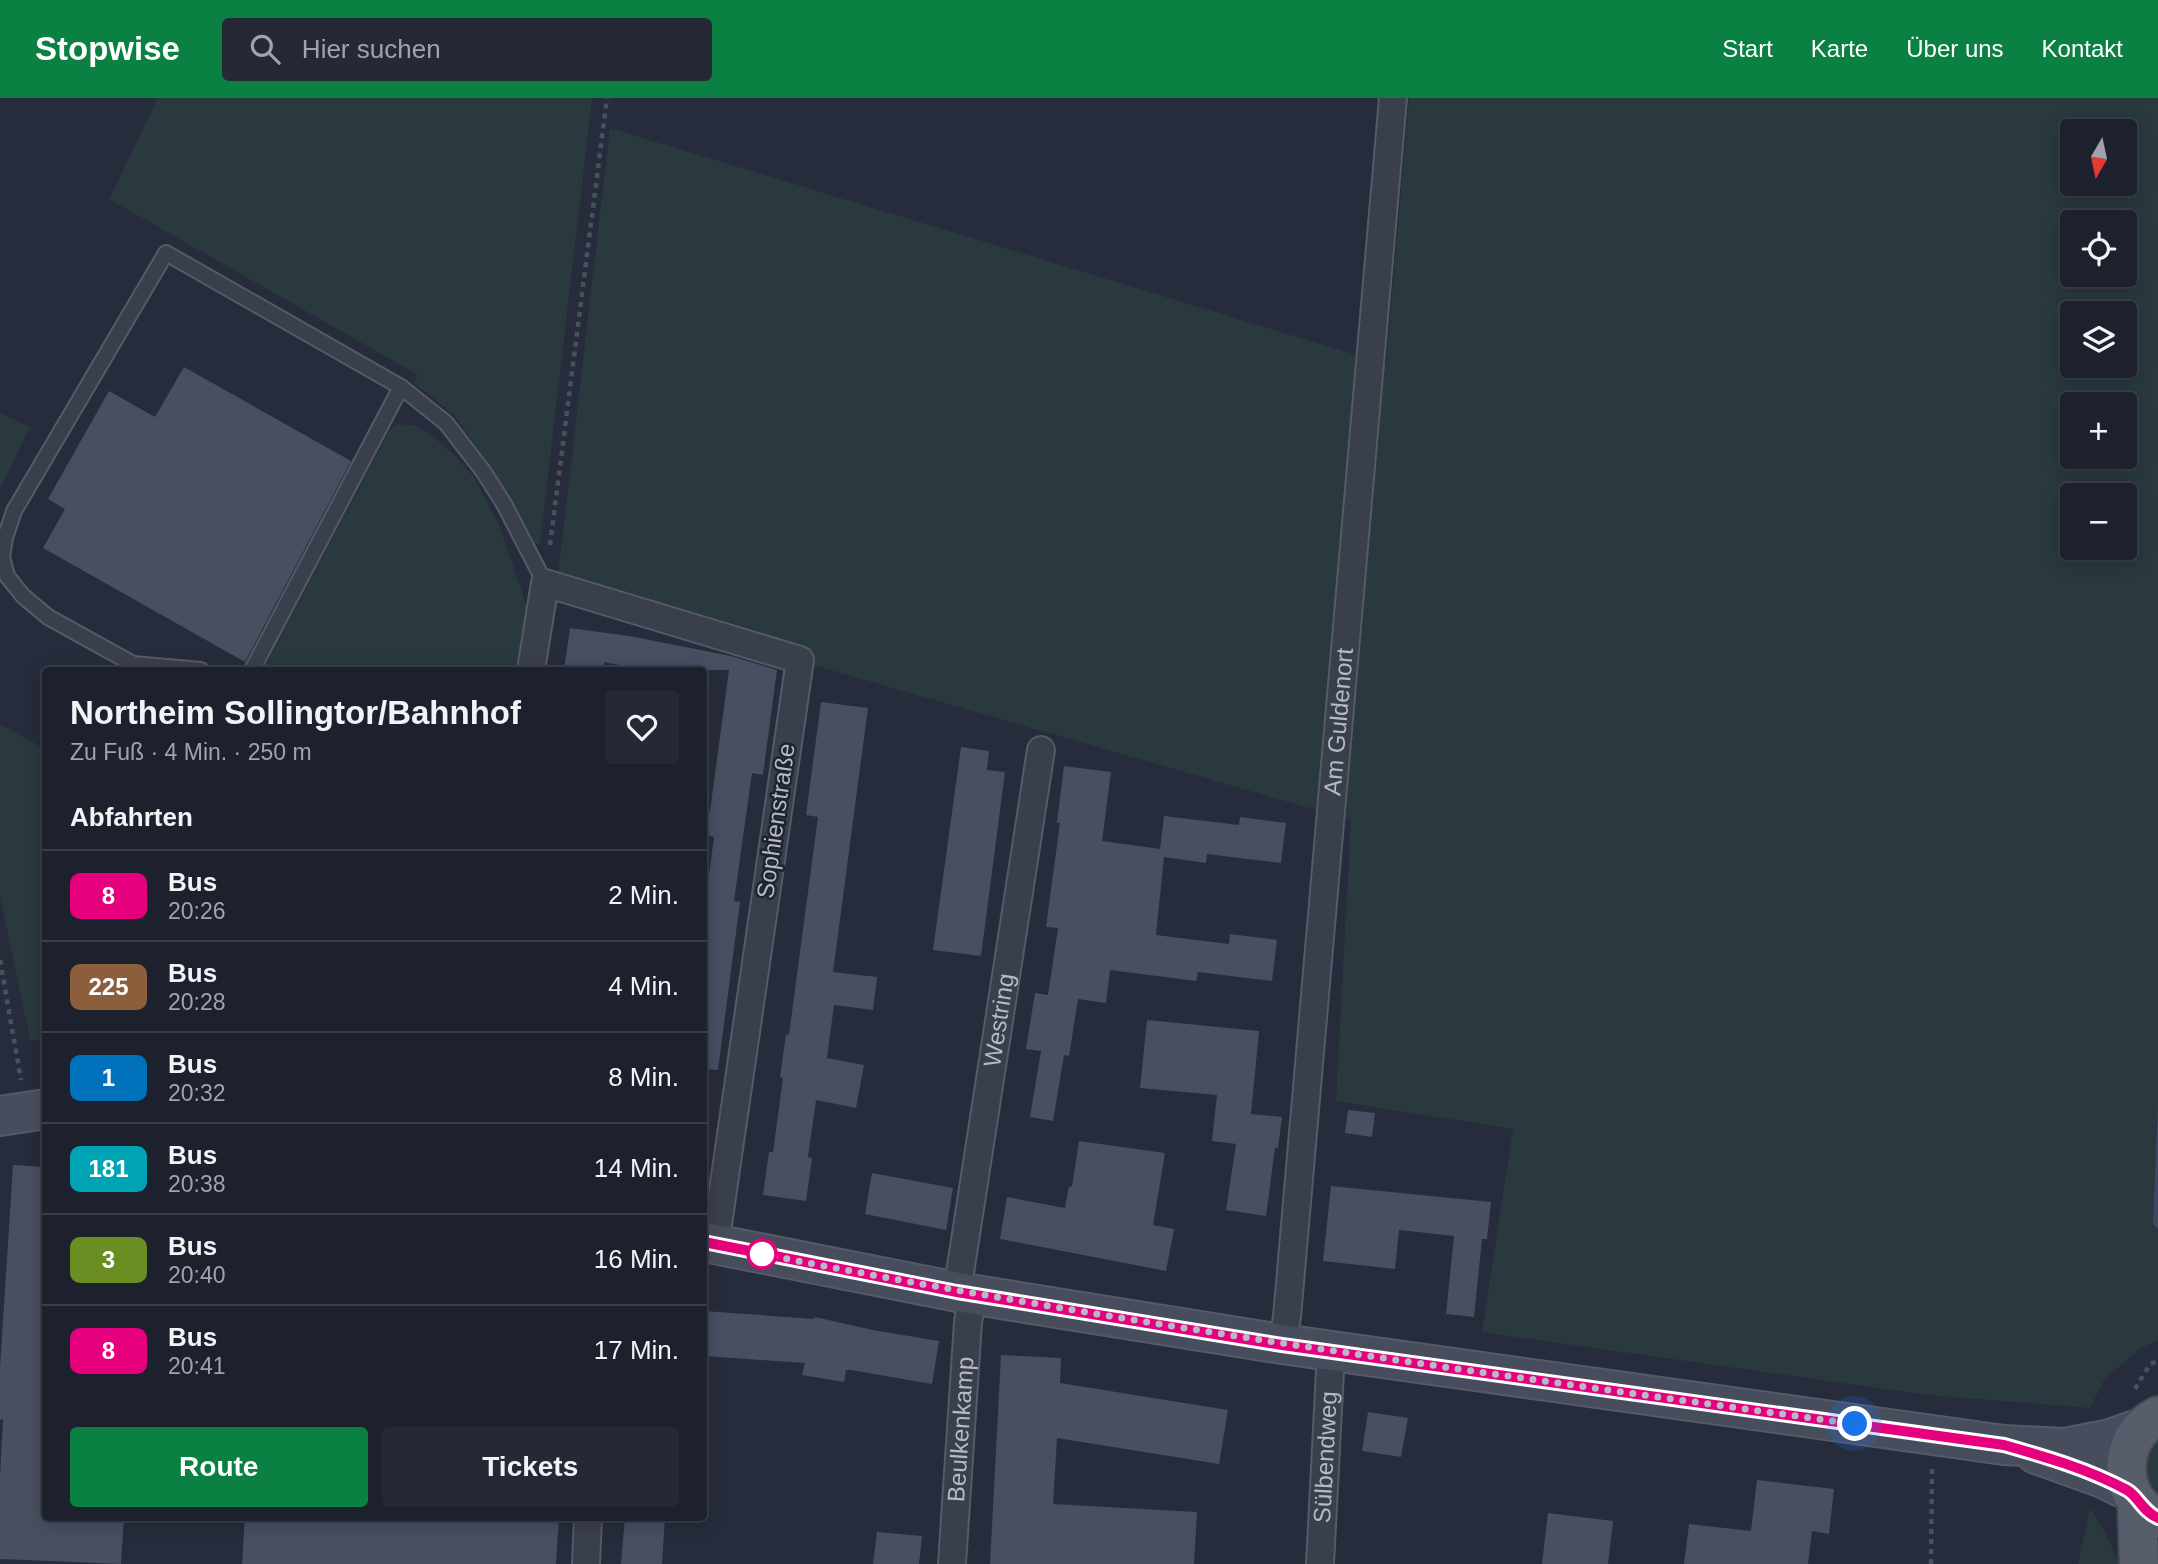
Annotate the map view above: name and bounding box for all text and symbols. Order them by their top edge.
search box [222,18,712,81]
text: Stopwise [35,30,180,67]
icon: search [246,30,284,68]
text: Hier suchen [302,34,441,64]
text: Start [1722,35,1773,62]
text: Karte [1811,35,1868,62]
text: Über uns [1906,35,2004,62]
text: Kontakt [2042,35,2123,62]
north arrow [2060,119,2137,196]
map controls [2060,119,2137,560]
button: locate [2060,210,2137,287]
button: layers [2060,301,2137,378]
button: + [2060,392,2137,469]
button: − [2060,483,2137,560]
street label: Am Guldenort [1318,646,1358,797]
button: heart [605,690,679,764]
text: Northeim Sollingtor/Bahnhof [70,694,521,731]
text: Zu Fuß · 4 Min. · 250 m [70,739,312,765]
street label: Sophienstraße [751,742,800,900]
text: Abfahrten [70,802,193,832]
text: Bus [168,867,217,897]
text: 2 Min. [608,880,679,910]
text: 8 [102,882,115,909]
text: 20:26 [168,898,226,924]
text: Bus [168,958,217,988]
text: 4 Min. [608,971,679,1001]
street label: Westring [978,972,1019,1069]
text: 225 [88,973,129,1000]
text: 20:28 [168,989,226,1015]
text: Bus [168,1049,217,1079]
text: 8 Min. [608,1062,679,1092]
text: 1 [102,1064,115,1091]
text: 20:32 [168,1080,226,1106]
text: Bus [168,1140,217,1170]
text: 14 Min. [594,1153,679,1183]
text: 181 [88,1155,129,1182]
text: 20:38 [168,1171,226,1197]
text: Bus [168,1231,217,1261]
unlabelled marker [747,1239,777,1269]
text: 16 Min. [594,1244,679,1274]
text: 3 [102,1246,115,1273]
text: 20:40 [168,1262,226,1288]
text: Bus [168,1322,217,1352]
text: 17 Min. [594,1335,679,1365]
text: 8 [102,1337,115,1364]
text: 20:41 [168,1353,226,1379]
street label: Beulkenkamp [942,1356,979,1503]
street label: Sülbendweg [1308,1390,1342,1524]
your location [1837,1406,1872,1441]
button: Route [70,1427,368,1507]
button: Tickets [382,1427,679,1507]

